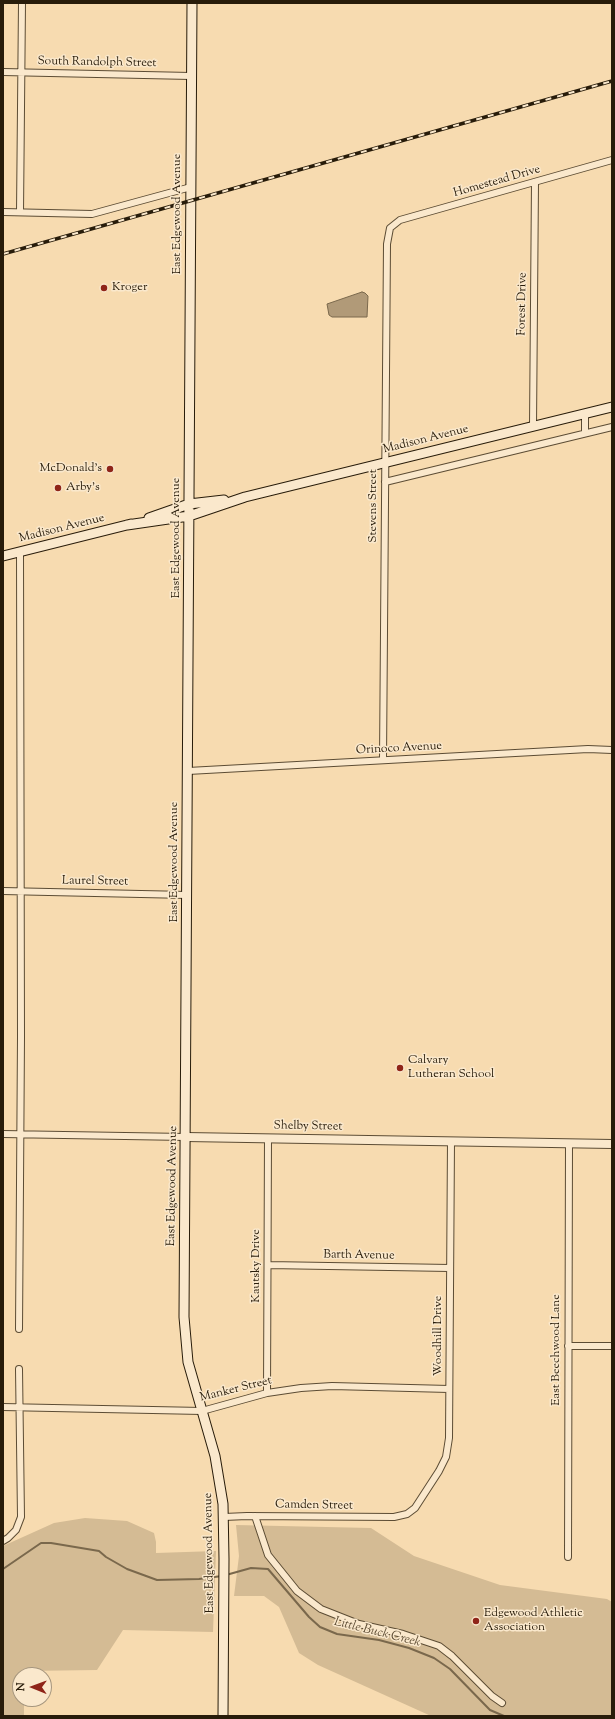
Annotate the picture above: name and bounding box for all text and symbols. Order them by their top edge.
street label: South Randolph Street [37,55,157,71]
street label: East Edgewood Avenue [171,154,185,274]
street label: Homestead Drive [452,163,542,201]
street label: Forest Drive [515,272,531,336]
place label: Kroger [112,281,147,295]
marker: Kroger [99,283,109,293]
street label: Madison Avenue [382,422,470,458]
place label: McDonald's [40,462,102,476]
marker: McDonald's [105,464,115,474]
street label: Stevens Street [367,469,381,543]
street label: East Edgewood Avenue [170,478,184,598]
place label: Arby's [66,481,100,495]
marker: Arby's [53,483,63,493]
street label: Madison Avenue [18,511,106,547]
street label: Orinoco Avenue [356,740,442,758]
street label: East Edgewood Avenue [168,802,182,922]
street label: Laurel Street [62,874,128,890]
place label: Calvary Lutheran School [408,1054,494,1082]
marker: Calvary Lutheran School [395,1063,405,1073]
street label: Shelby Street [273,1119,343,1135]
street label: East Edgewood Avenue [165,1126,181,1246]
street label: Kautsky Drive [250,1229,264,1303]
street label: Barth Avenue [323,1248,395,1264]
street label: East Beechwood Lane [550,1294,564,1406]
street label: Woodhill Drive [432,1296,446,1376]
street label: Manker Street [199,1374,273,1406]
street label: East Edgewood Avenue [202,1493,218,1613]
street label: Camden Street [275,1498,353,1514]
place label: Edgewood Athletic Association [484,1607,583,1635]
water label: Little Buck Creek [332,1615,422,1651]
marker: Edgewood Athletic Association [471,1616,481,1626]
north arrow [12,1667,52,1707]
text: N [13,1682,29,1691]

